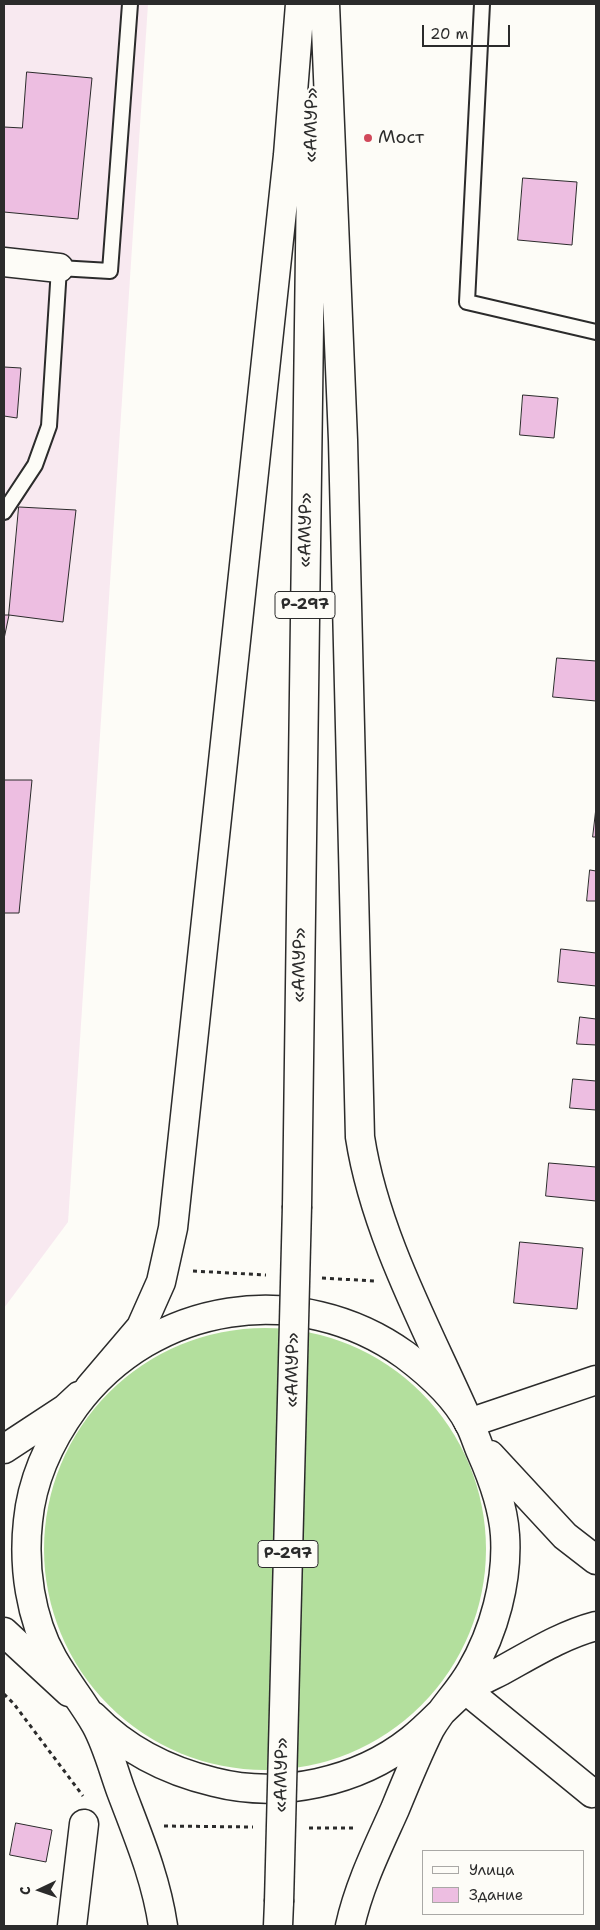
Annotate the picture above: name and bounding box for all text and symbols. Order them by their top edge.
scale bar [425,15,512,47]
text: 20 m [430,24,469,44]
street label: «АМУР» [301,87,323,163]
place label: Мост [378,127,424,149]
marker: Мост [362,132,374,144]
street label: «АМУР» [295,492,317,568]
road number: Р-297 [275,592,335,618]
street label: «АМУР» [289,927,311,1003]
street label: «АМУР» [282,1332,304,1408]
road number: Р-297 [258,1540,318,1568]
street label: «АМУР» [271,1737,293,1813]
legend [422,1850,585,1915]
text: Улица [469,1860,514,1880]
north arrow [15,1865,65,1915]
text: Здание [469,1885,523,1905]
text: С [16,1886,34,1896]

